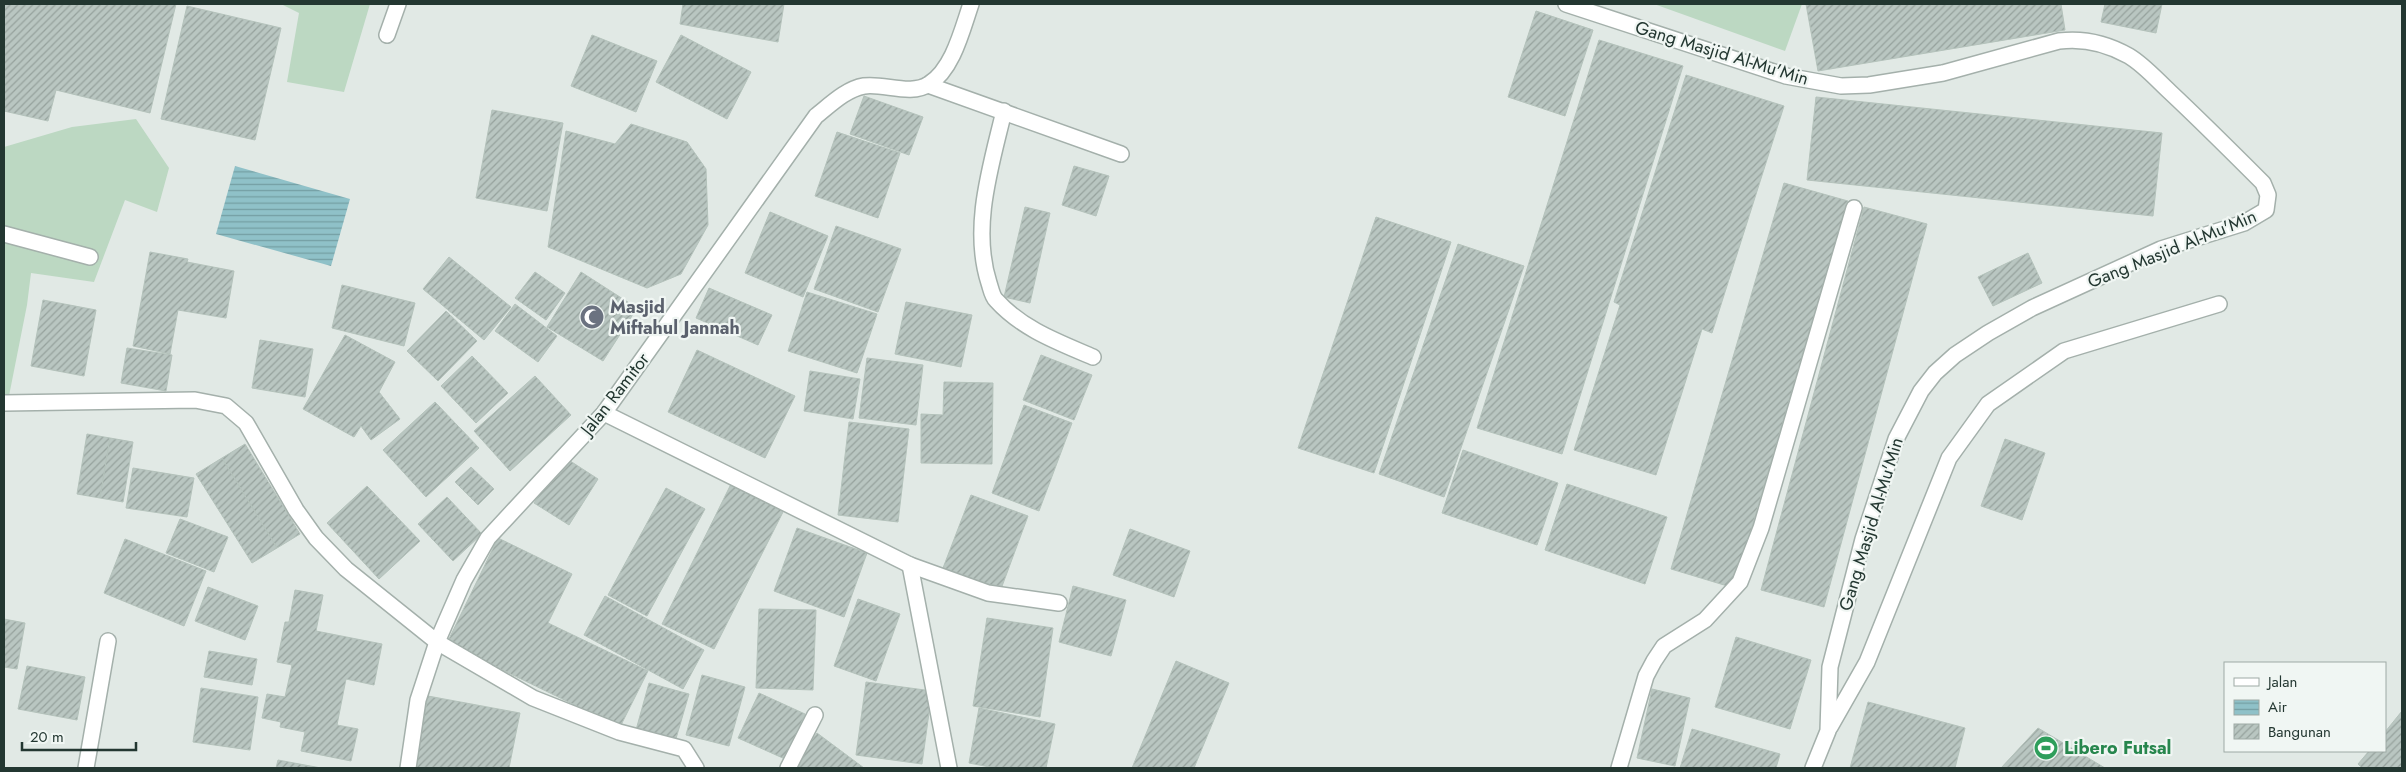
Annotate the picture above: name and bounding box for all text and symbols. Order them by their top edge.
street label: Gang Masjid Al-Mu'Min [1632,14,1812,92]
street label: Gang Masjid Al-Mu'Min [2084,203,2260,295]
place label: Masjid Miftahul Jannah [610,294,740,341]
mosque icon: Masjid Miftahul Jannah [579,304,605,330]
street label: Jalan Ramitor [573,347,656,442]
street label: Gang Masjid Al-Mu'Min [1832,434,1910,614]
legend [2224,662,2386,752]
text: Jalan [2266,671,2297,693]
text: Air [2268,696,2288,718]
scale bar [22,720,136,752]
text: Bangunan [2268,721,2331,743]
text: 20 m [30,726,64,748]
sports icon: Libero Futsal [2033,735,2059,761]
place label: Libero Futsal [2064,735,2171,761]

